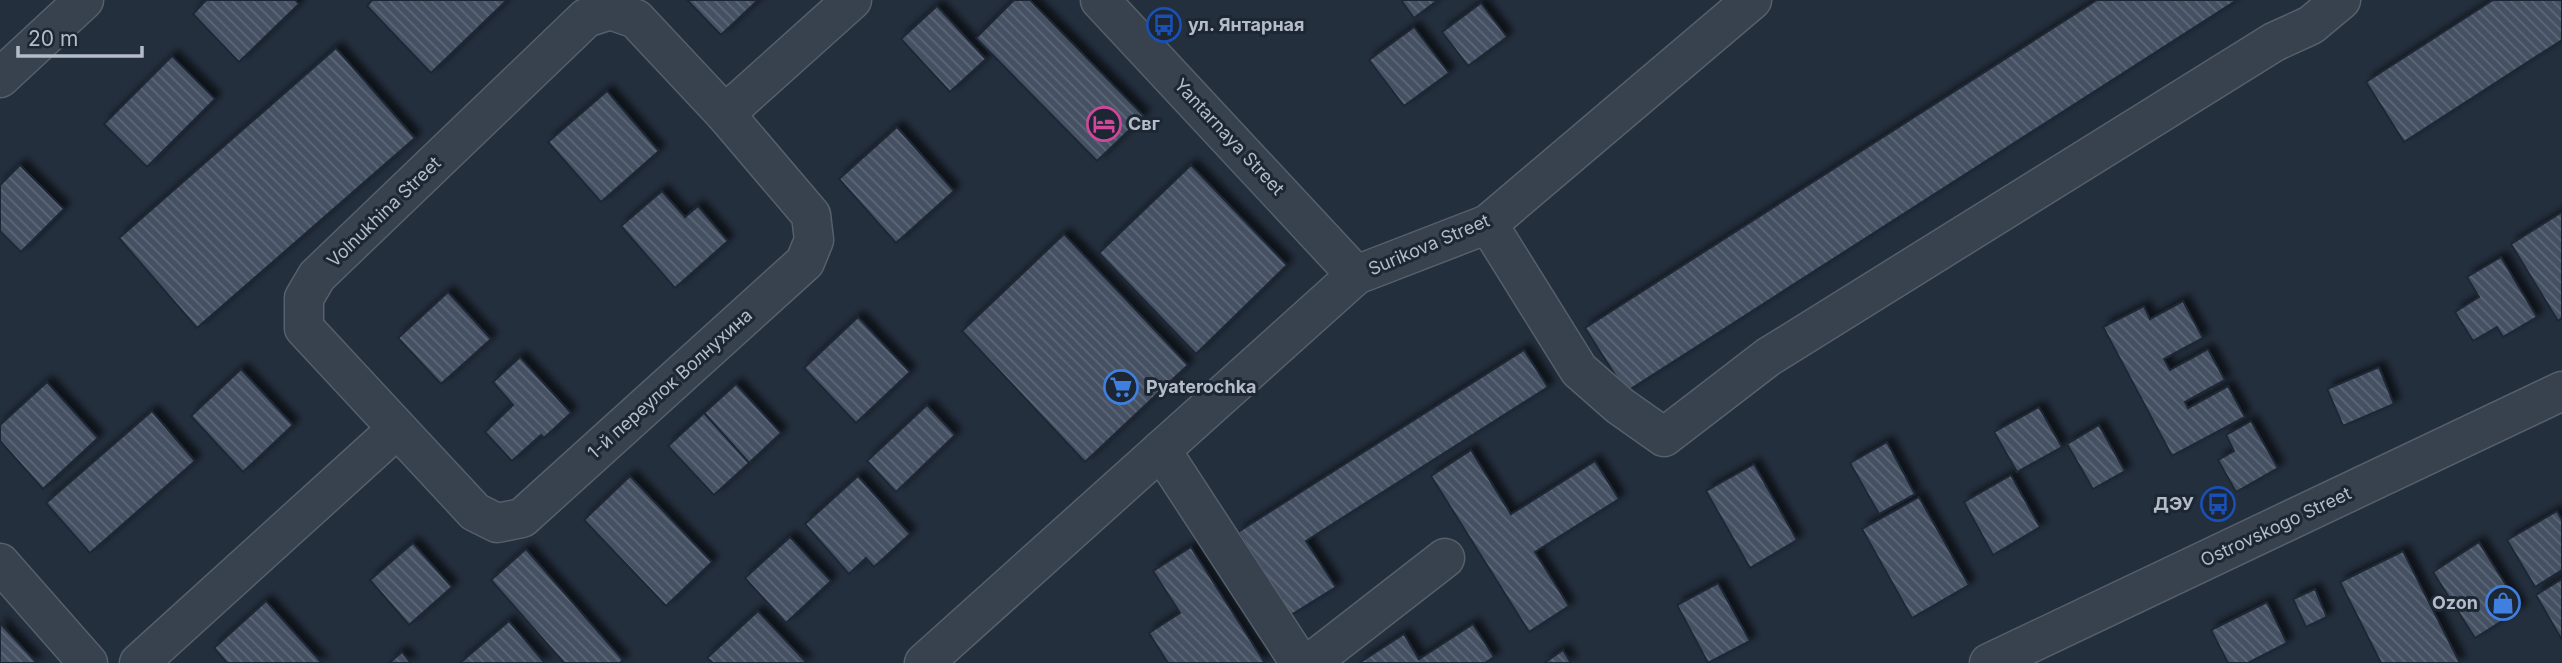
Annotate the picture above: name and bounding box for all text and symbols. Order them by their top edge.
bus stop icon: ул. Янтарная [1145,6,1183,44]
scale bar [18,14,142,58]
place label: ул. Янтарная [1188,14,1304,35]
text: 20 m [28,26,78,51]
street label: Yantarnaya Street [1170,74,1289,199]
hotel icon: Свг [1085,105,1123,143]
place label: Свг [1128,113,1160,134]
street label: Volnukhina Street [323,152,445,271]
street label: Surikova Street [1365,210,1493,280]
street label: 1-й переулок Волнухина [583,304,756,463]
supermarket icon: Pyaterochka [1102,368,1140,406]
place label: Pyaterochka [1146,376,1257,397]
street label: Ostrovskogo Street [2197,482,2354,571]
bus stop icon: ДЭУ [2199,485,2237,523]
place label: ДЭУ [2153,493,2194,514]
shop icon: Ozon [2484,584,2522,622]
place label: Ozon [2432,592,2478,613]

